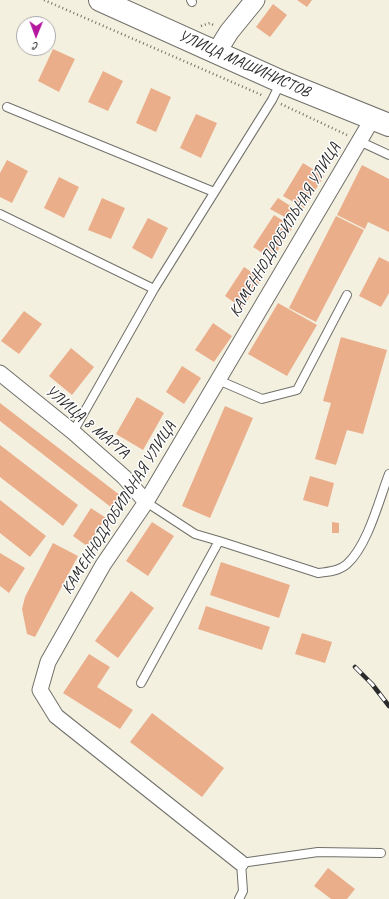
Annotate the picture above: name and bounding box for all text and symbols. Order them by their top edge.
north arrow [16,16,56,56]
street label: УЛИЦА МАШИНИСТОВ [175,26,313,102]
text: С [33,40,39,54]
street label: КАМЕННОДРОБИЛЬНАЯ УЛИЦА [225,139,345,321]
street label: УЛИЦА 8 МАРТА [41,381,133,463]
street label: КАМЕННОДРОБИЛЬНАЯ УЛИЦА [58,418,180,598]

